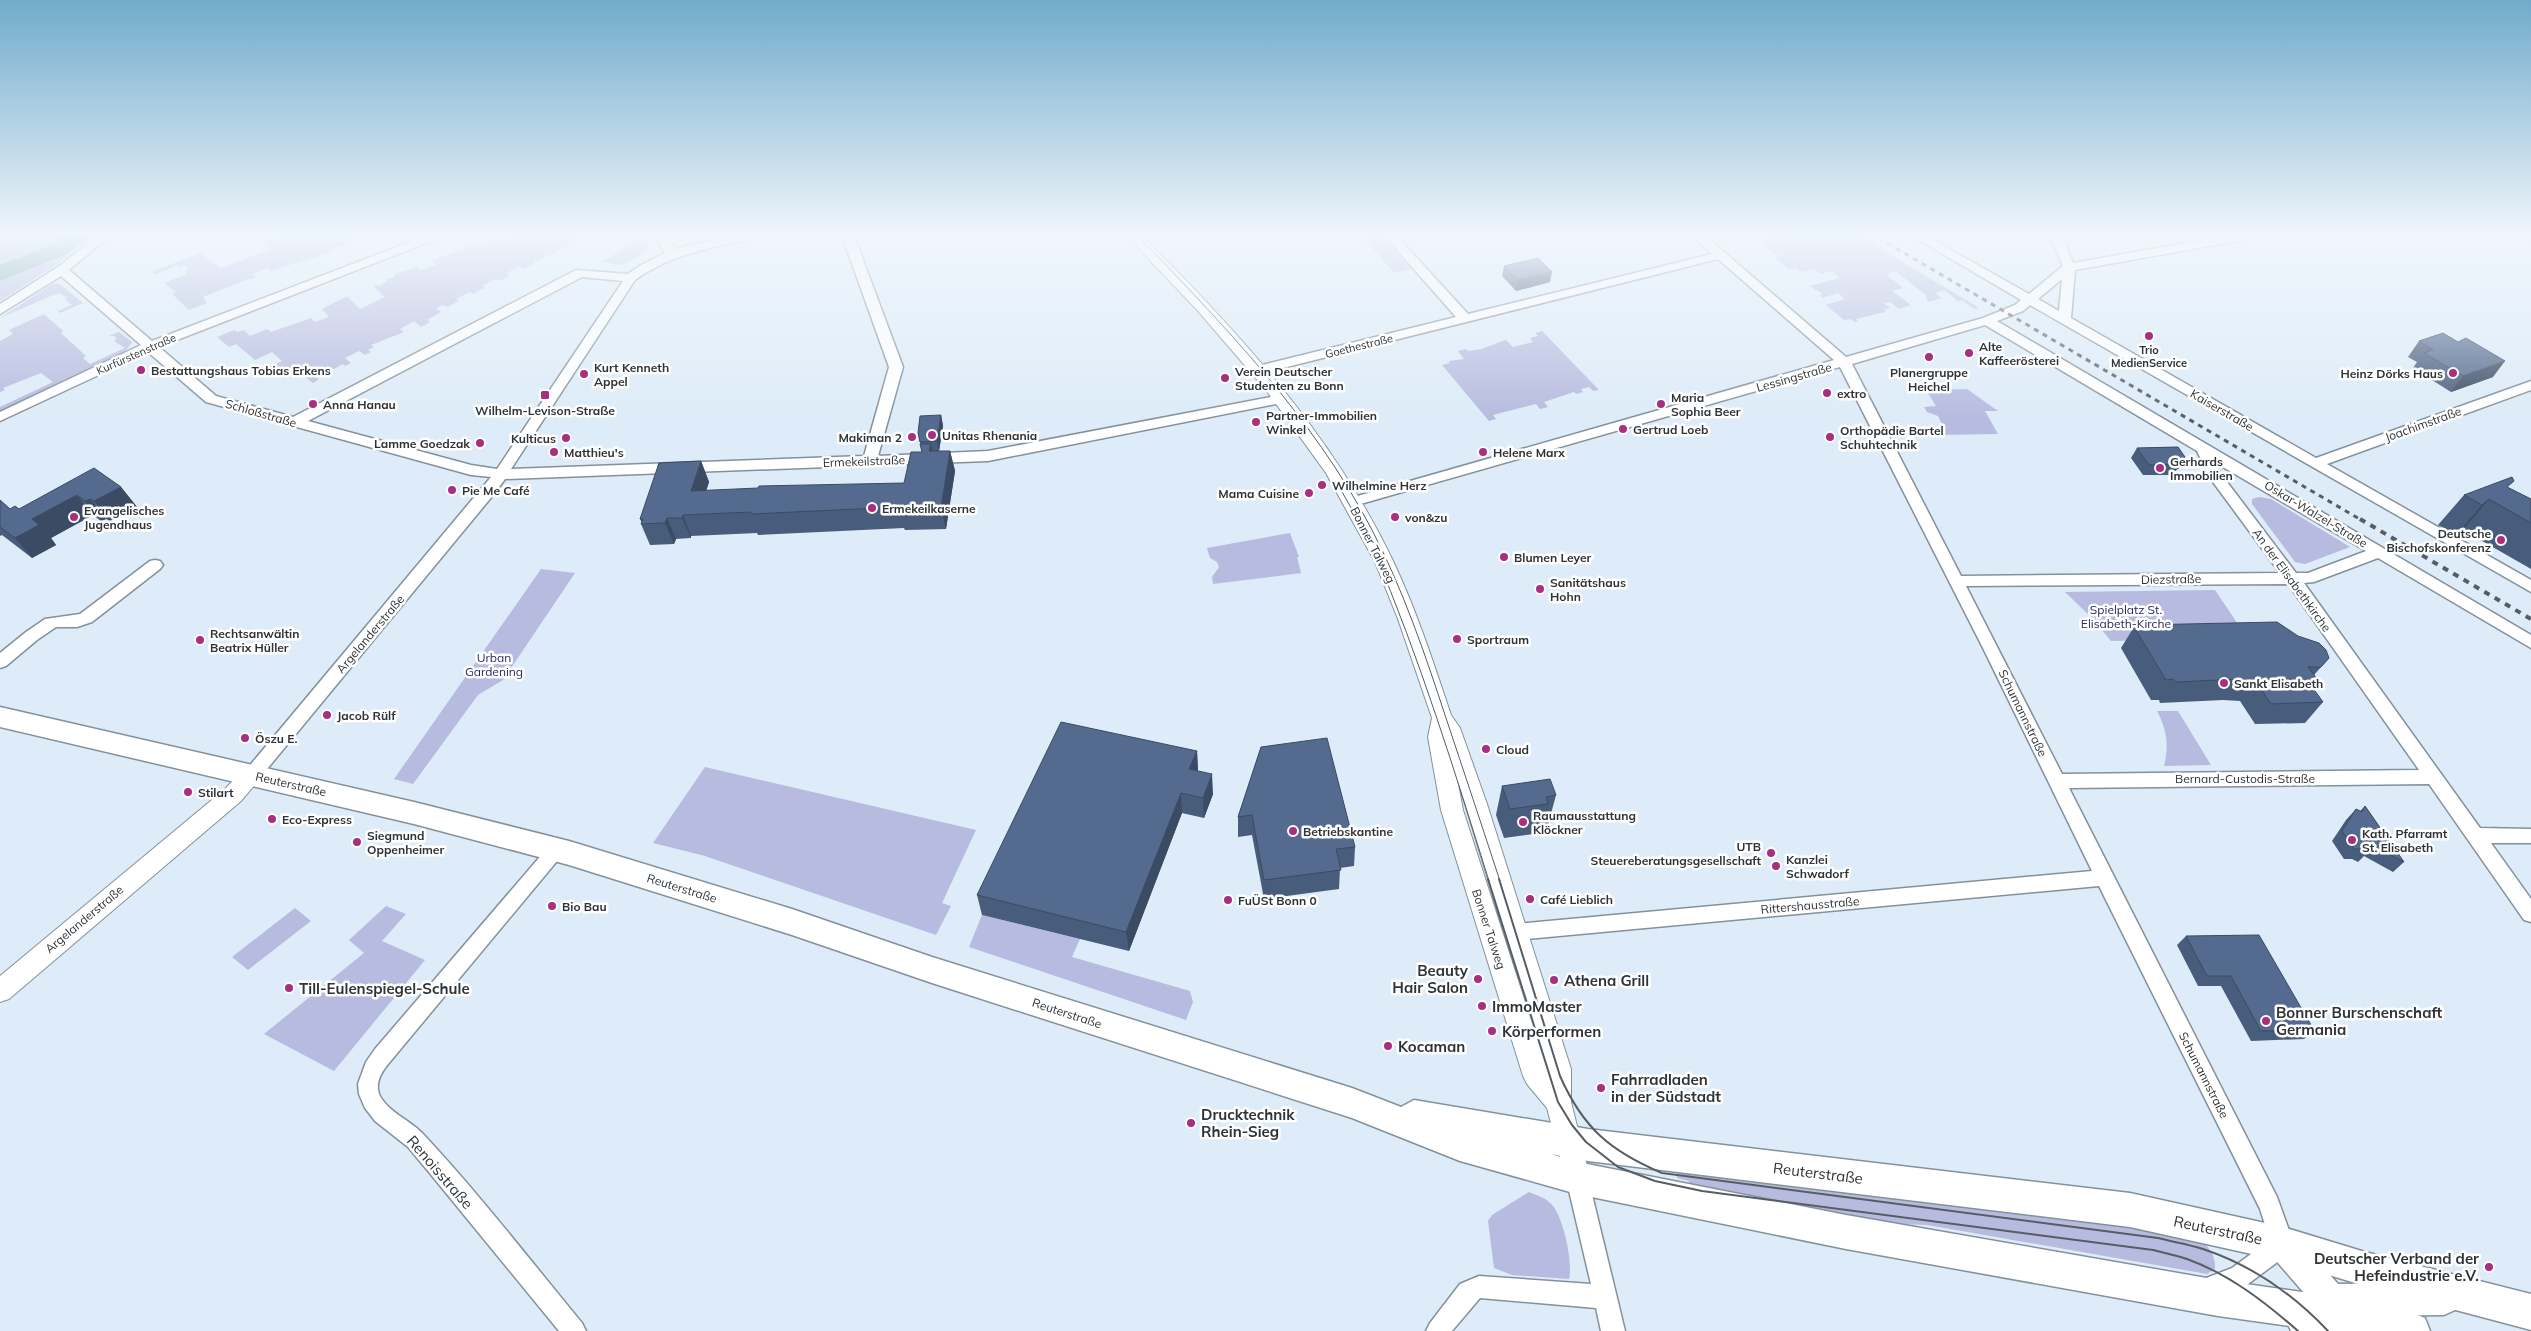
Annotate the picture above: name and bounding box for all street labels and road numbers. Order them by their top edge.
street label: Kurfürstenstraße [94,330,178,378]
street label: Goethestraße [1324,331,1394,361]
street label: Lessingstraße [1755,359,1833,395]
street label: Kaiserstraße [2188,386,2256,434]
street label: Schloßstraße [224,396,298,430]
street label: Joachimstraße [2383,403,2463,445]
street label: Ermekeilstraße [823,452,905,470]
street label: Oskar-Walzel-Straße [2262,477,2370,551]
street label: Bonner Talweg [1347,504,1399,586]
street label: An der Elisabethkirche [2250,525,2334,635]
street label: Diezstraße [2141,571,2201,587]
street label: Argelanderstraße [333,592,407,676]
street label: Schumannstraße [1995,667,2051,759]
street label: Reuterstraße [254,769,328,799]
street label: Bernard-Custodis-Straße [2175,771,2315,786]
street label: Reuterstraße [645,870,719,906]
street label: Argelanderstraße [42,882,126,956]
street label: Bonner Talweg [1469,887,1509,971]
street label: Rittershausstraße [1760,893,1860,917]
street label: Reuterstraße [1030,995,1104,1031]
street label: Schumannstraße [2176,1029,2232,1121]
street label: Renoisstraße [403,1131,477,1213]
street label: Reuterstraße [1772,1158,1864,1188]
street label: Reuterstraße [2172,1211,2264,1249]

